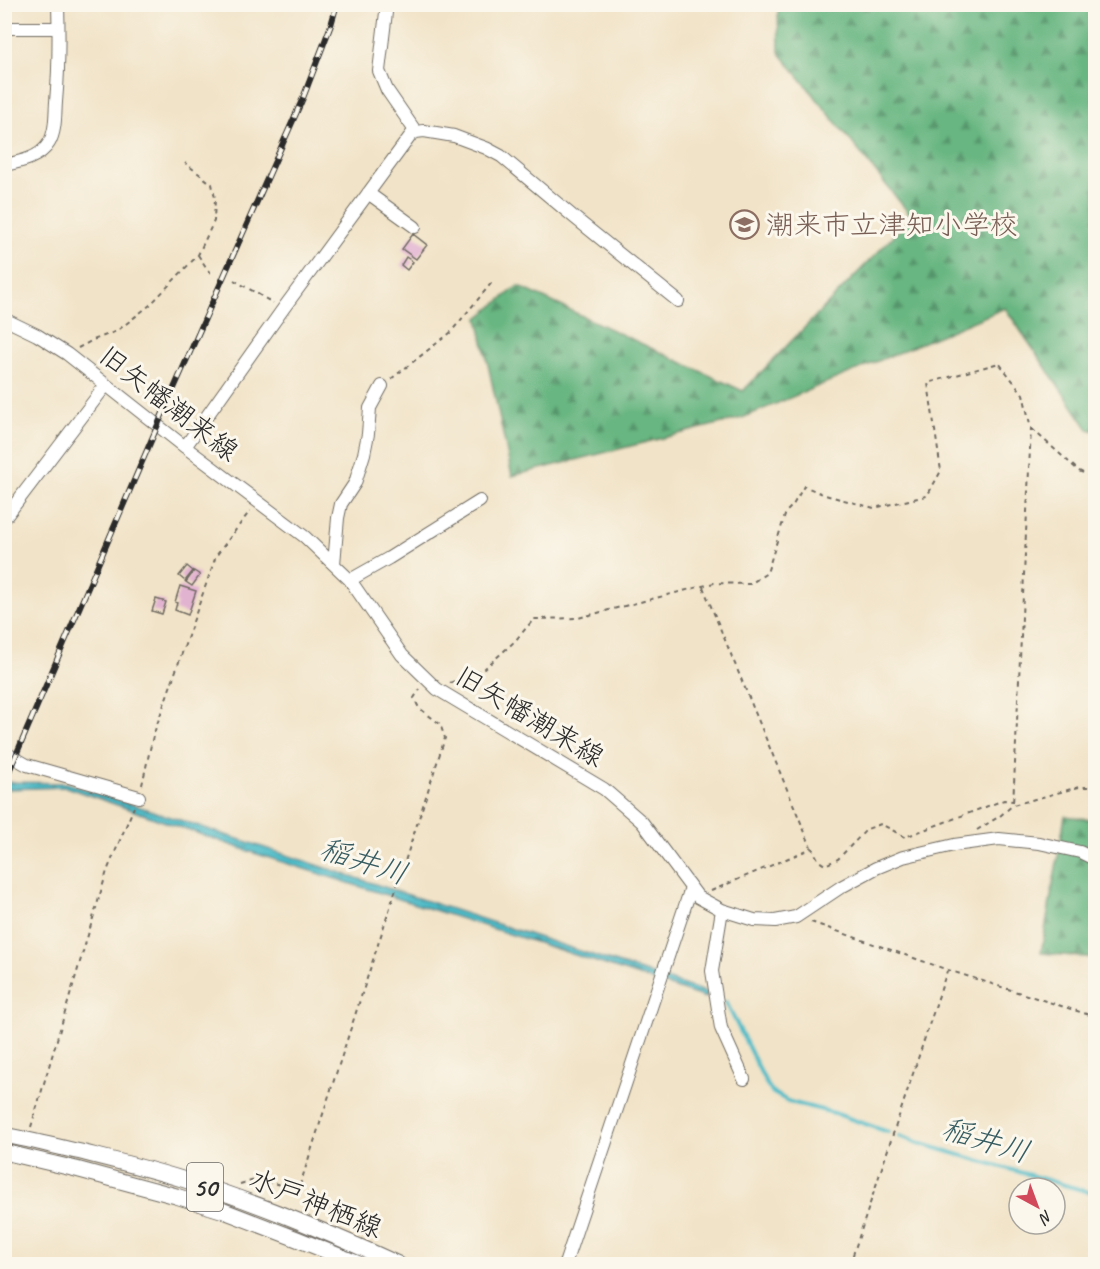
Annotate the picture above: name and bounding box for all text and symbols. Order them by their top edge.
place label: 潮来市立津知小学校 [766,207,1018,242]
school or university icon: 潮来市立津知小学校 [729,208,761,240]
street label: 旧矢幡潮来線 [92,337,246,469]
street label: 旧矢幡潮来線 [449,658,611,774]
water label: 稲井川 [315,829,413,893]
water label: 稲井川 [937,1109,1035,1171]
street label: 水戸神栖線 [245,1161,387,1245]
road number: 50 [187,1163,223,1211]
north arrow [1007,1176,1067,1236]
text: N [1034,1206,1056,1229]

